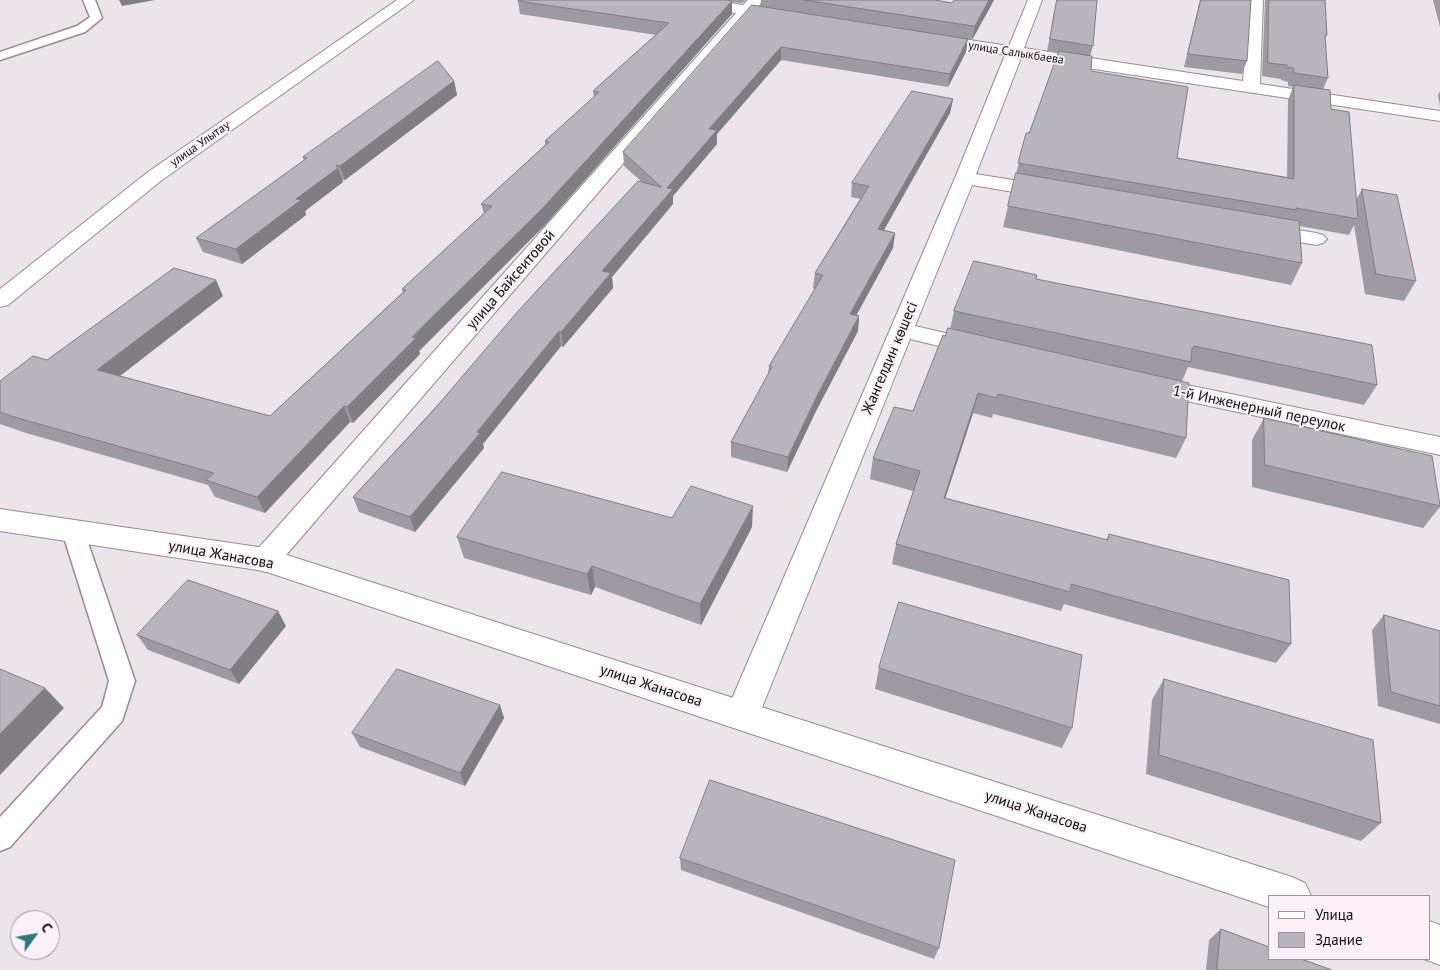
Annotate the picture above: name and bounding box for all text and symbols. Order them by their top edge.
street label: улица Салыкбаева [967,38,1065,68]
street label: улица Улытау [167,118,233,170]
street label: улица Байсеитовой [463,227,559,333]
street label: Жангелдин көшесі [858,299,922,417]
street label: 1-й Инженерный переулок [1171,382,1347,436]
street label: улица Жанасова [167,537,275,573]
street label: улица Жанасова [598,661,704,711]
street label: улица Жанасова [983,787,1089,837]
legend [1268,895,1430,960]
text: Улица [1315,905,1353,924]
north arrow [10,910,60,960]
text: С [37,919,57,936]
text: Здание [1315,930,1363,949]

